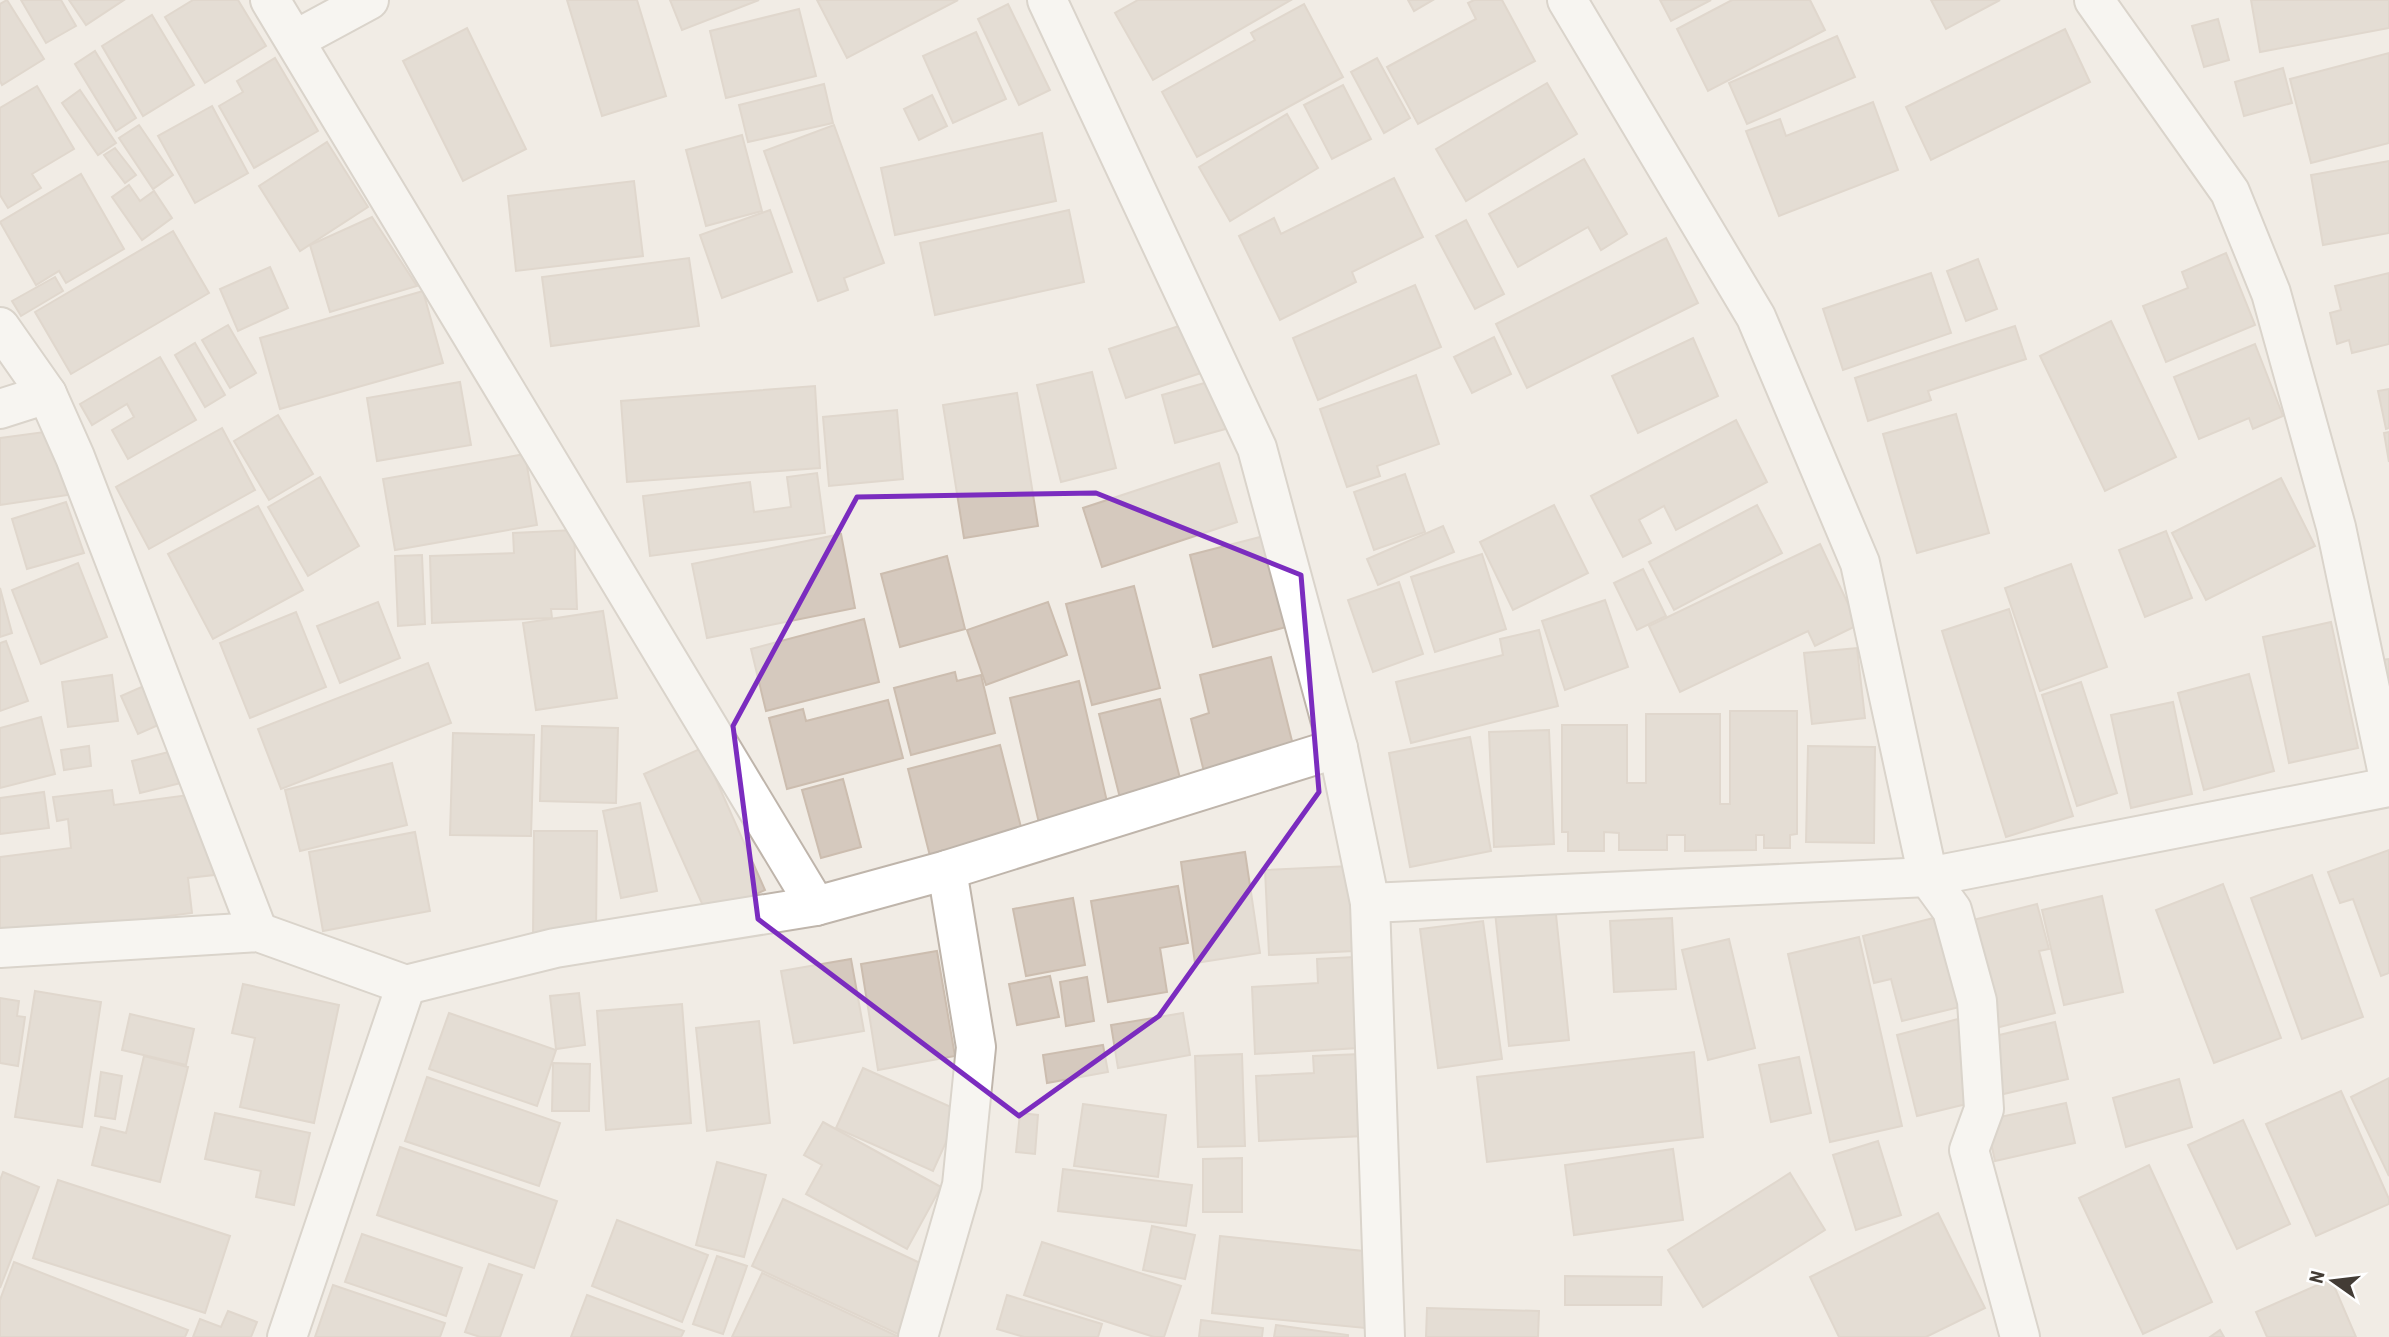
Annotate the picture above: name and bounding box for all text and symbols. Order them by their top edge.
north arrow [2298,1246,2368,1316]
text: N [2304,1269,2330,1285]

